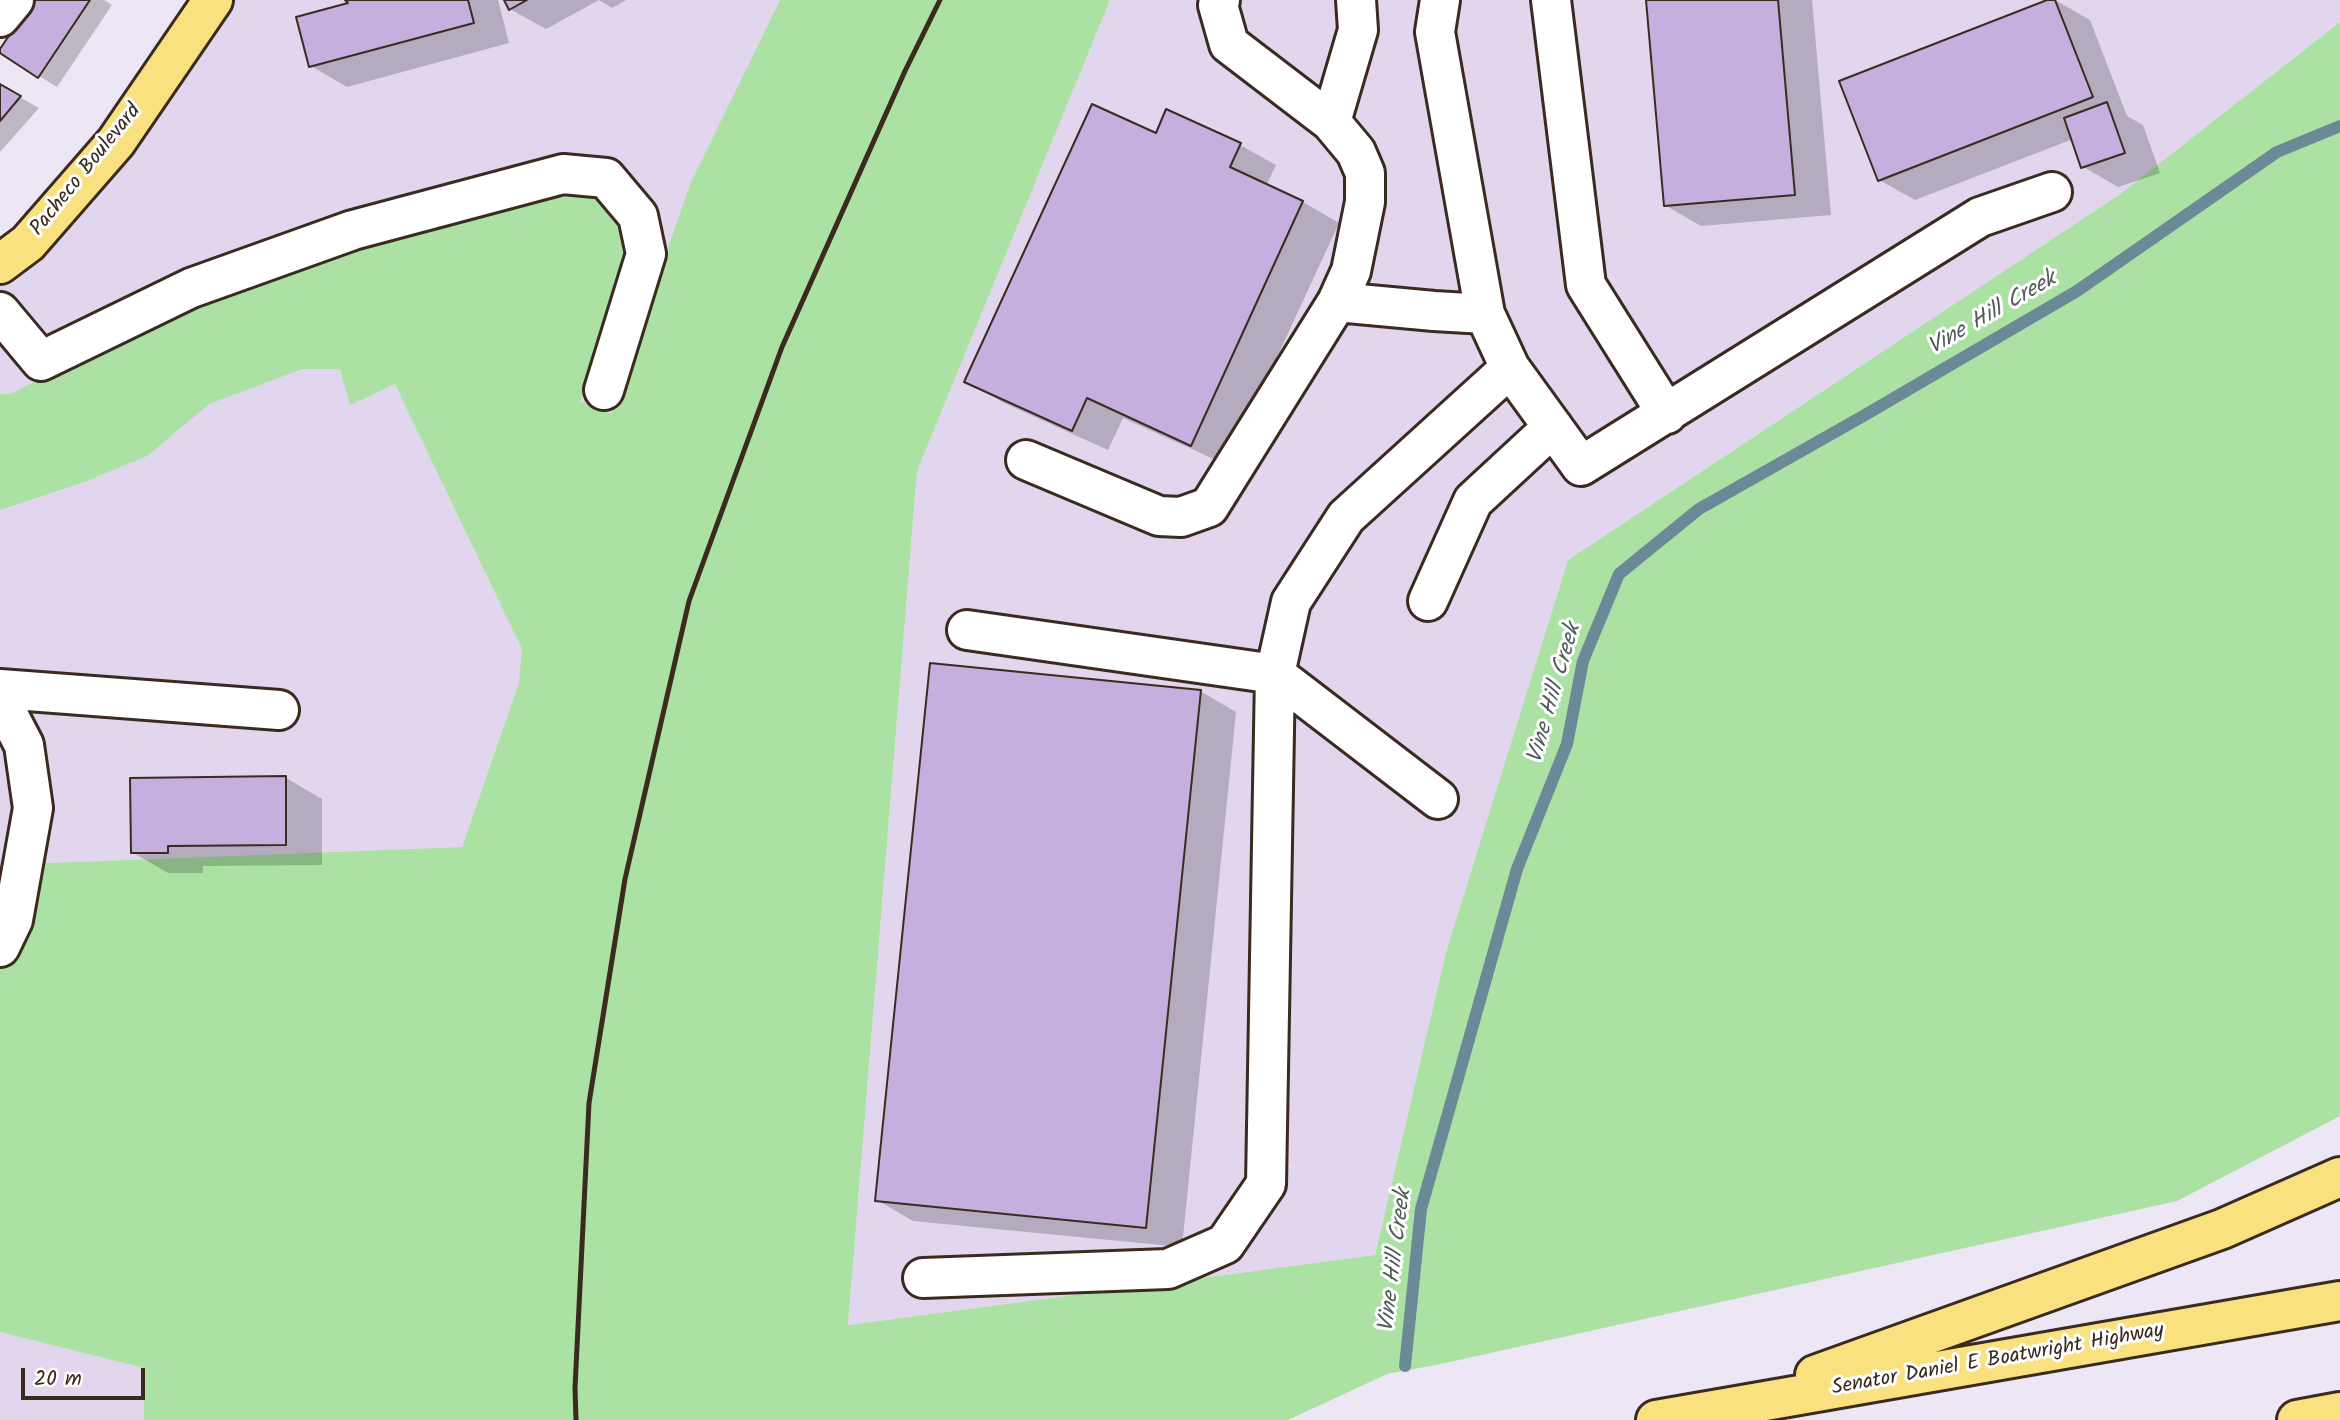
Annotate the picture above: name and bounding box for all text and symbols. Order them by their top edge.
street label: Pacheco Boulevard [26,100,148,242]
water label: Vine Hill Creek [1924,267,2062,363]
water label: Vine Hill Creek [1523,621,1589,767]
water label: Vine Hill Creek [1375,1188,1419,1334]
street label: Senator Daniel E Boatwright Highway [1830,1319,2166,1403]
scale bar [24,1354,149,1398]
text: 20 m [34,1363,82,1396]

